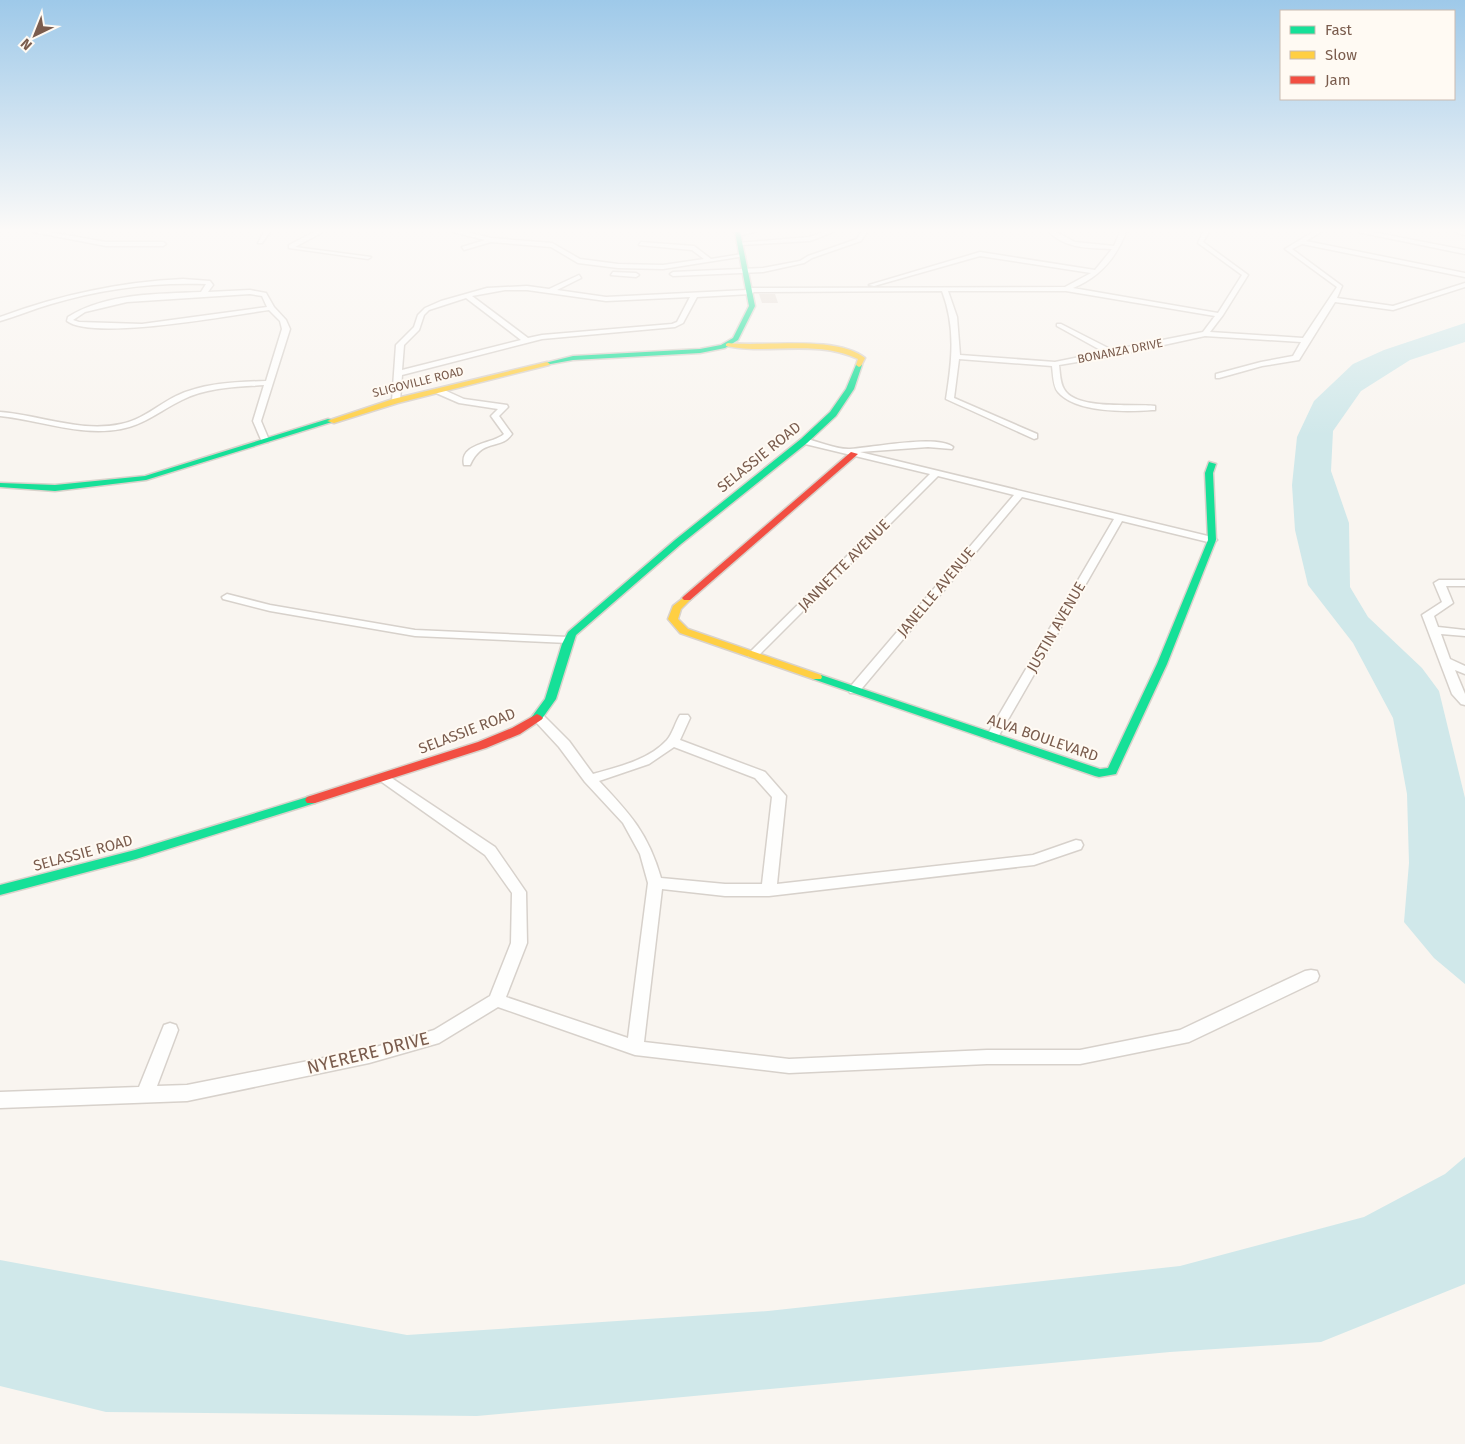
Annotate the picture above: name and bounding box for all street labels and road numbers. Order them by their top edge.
street label: BONANZA DRIVE [1076,336,1164,366]
street label: SLIGOVILLE ROAD [371,364,465,400]
street label: SELASSIE ROAD [714,418,804,496]
street label: JANNETTE AVENUE [794,515,894,615]
street label: JANELLE AVENUE [893,544,979,640]
street label: JUSTIN AVENUE [1023,579,1089,675]
street label: SELASSIE ROAD [416,704,518,758]
street label: ALVA BOULEVARD [985,711,1101,765]
street label: SELASSIE ROAD [31,831,135,875]
street label: NYERERE DRIVE [305,1027,431,1079]

